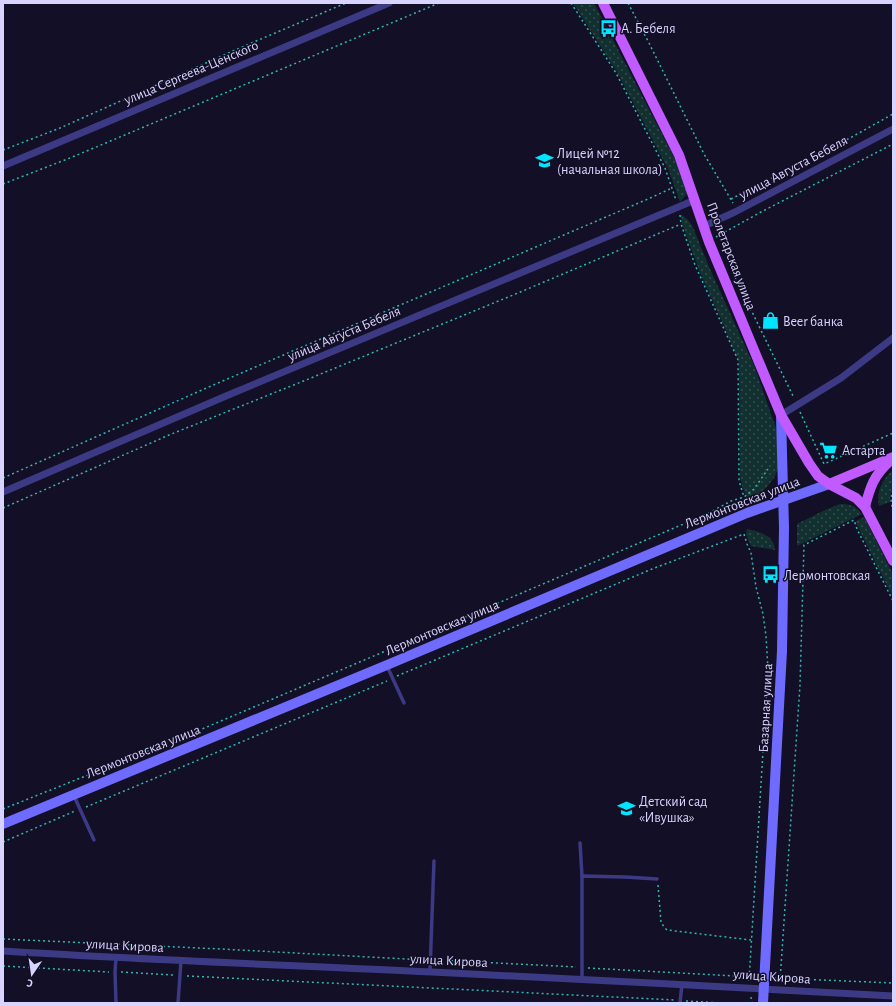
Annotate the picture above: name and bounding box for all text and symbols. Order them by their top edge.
bus stop icon: А. Бебеля [598,18,618,38]
place label: А. Бебеля [621,22,676,36]
street label: улица Сергеева-Ценского [121,38,261,108]
street label: улица Августа Бебеля [736,133,850,203]
place label: Лицей №12 (начальная школа) [557,147,662,177]
school or university icon: Лицей №12 (начальная школа) [534,151,554,171]
street label: Пролетарская улица [704,200,758,313]
street label: улица Августа Бебеля [285,304,403,364]
shop icon: Beer банка [760,311,780,331]
place label: Beer банка [783,315,844,329]
supermarket icon: Астарта [819,440,839,460]
place label: Астарта [842,444,886,458]
street label: Лермонтовская улица [683,474,802,531]
bus stop icon: Лермонтовская [761,565,781,585]
place label: Лермонтовская [784,569,871,583]
street label: Лермонтовская улица [383,597,502,658]
street label: Базарная улица [757,663,775,753]
street label: Лермонтовская улица [84,722,203,781]
place label: Детский сад «Ивушка» [639,795,707,825]
school or university icon: Детский сад «Ивушка» [616,799,636,819]
street label: улица Кирова [85,937,165,955]
street label: улица Кирова [409,952,489,970]
north arrow [12,954,52,994]
street label: улица Кирова [732,967,812,987]
text: С [26,977,34,989]

